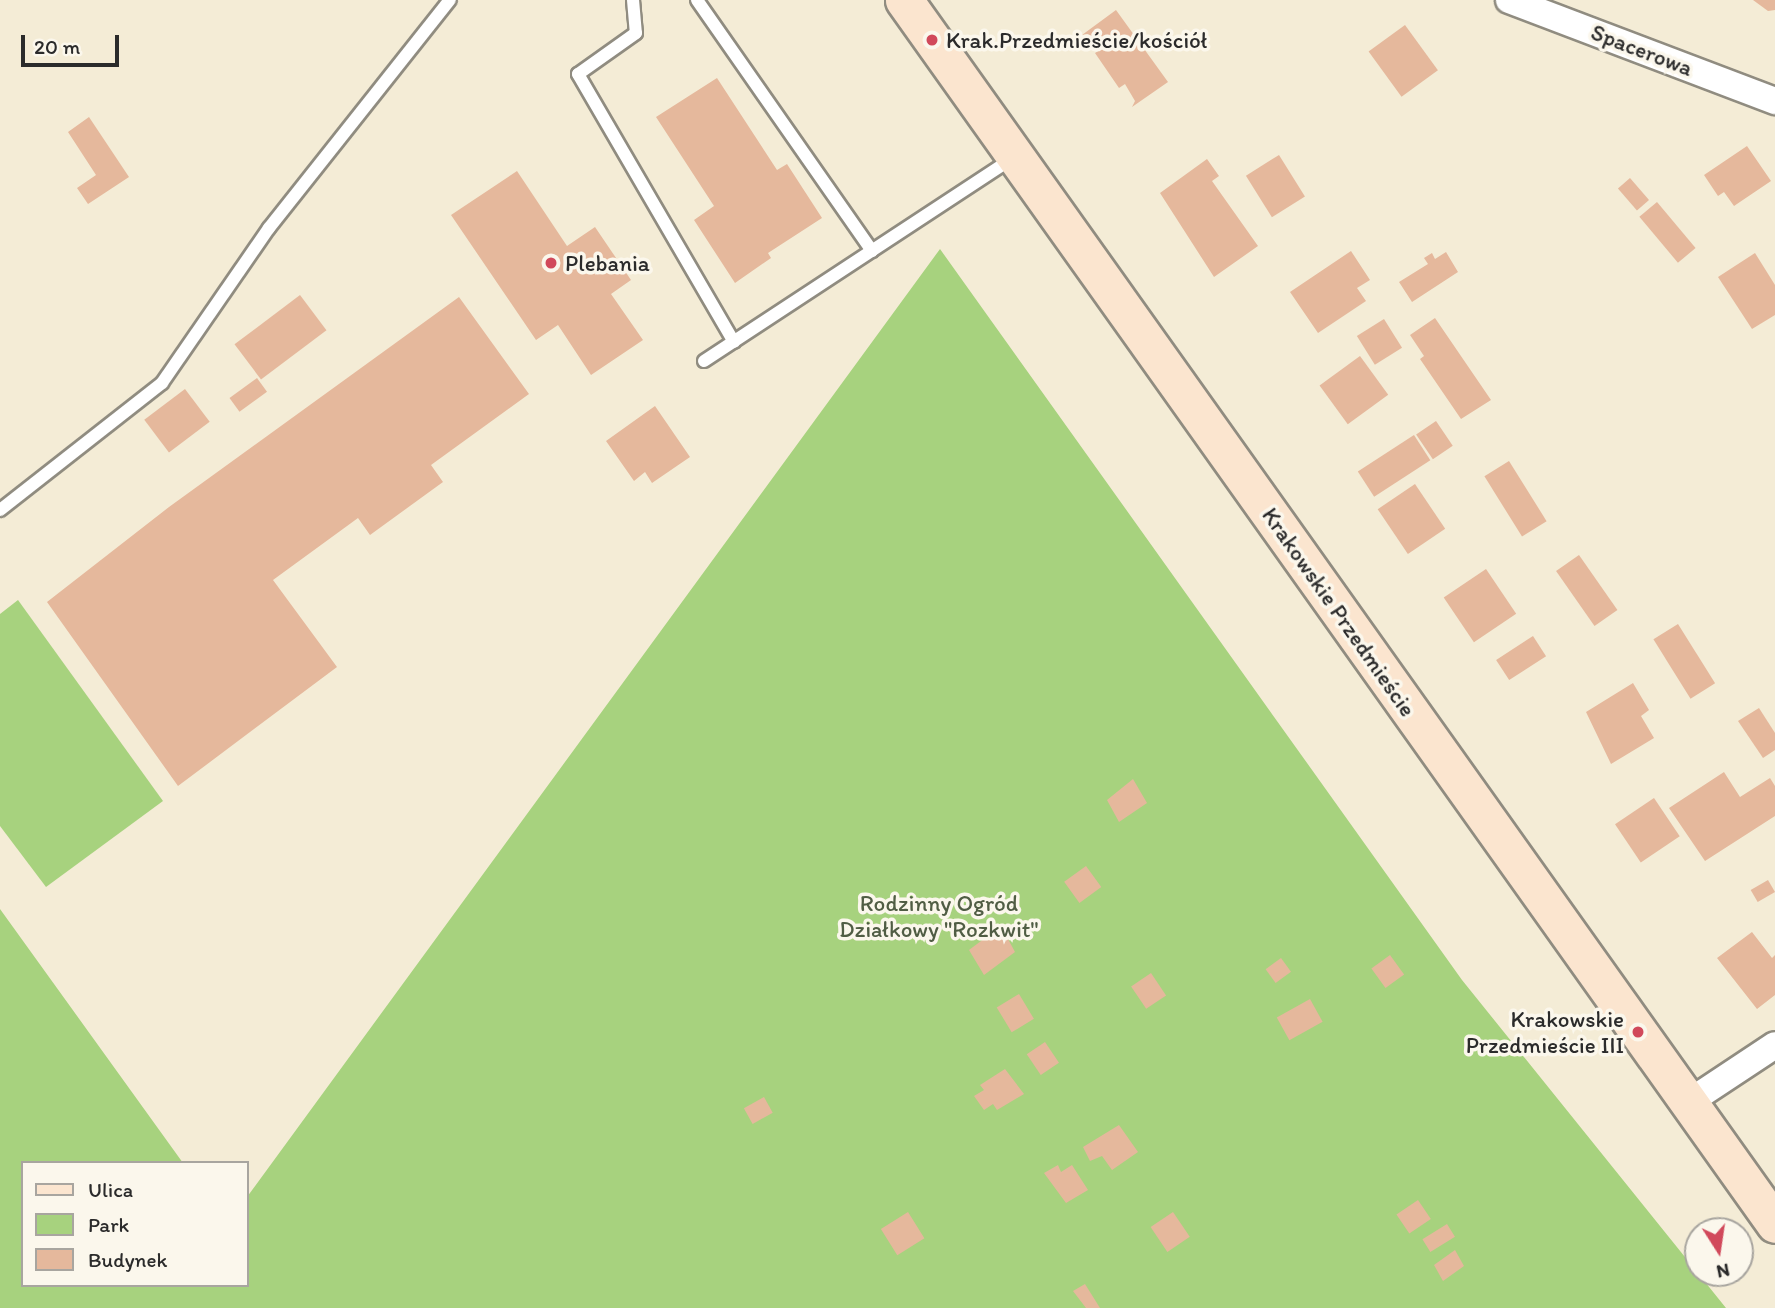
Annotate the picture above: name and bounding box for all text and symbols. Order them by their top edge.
street label: Spacerowa [1587,18,1697,82]
scale bar [24,21,122,65]
place label: Krak.Przedmieście/kościół [946,26,1207,54]
marker: Krak.Przedmieście/kościół [924,32,940,48]
text: 20 m [34,34,80,59]
place label: Plebania [565,249,650,277]
marker: Plebania [543,255,559,271]
street label: Krakowskie Przedmieście [1256,502,1422,722]
park label: Rodzinny Ogród Działkowy "Rozkwit" [839,889,1039,943]
place label: Krakowskie Przedmieście III [1466,1005,1624,1059]
marker: Krakowskie Przedmieście III [1630,1024,1646,1040]
legend [21,1161,248,1287]
text: Ulica [88,1177,133,1202]
text: Park [88,1212,129,1237]
north arrow [1684,1217,1754,1287]
text: Budynek [88,1247,167,1272]
text: N [1714,1258,1732,1284]

